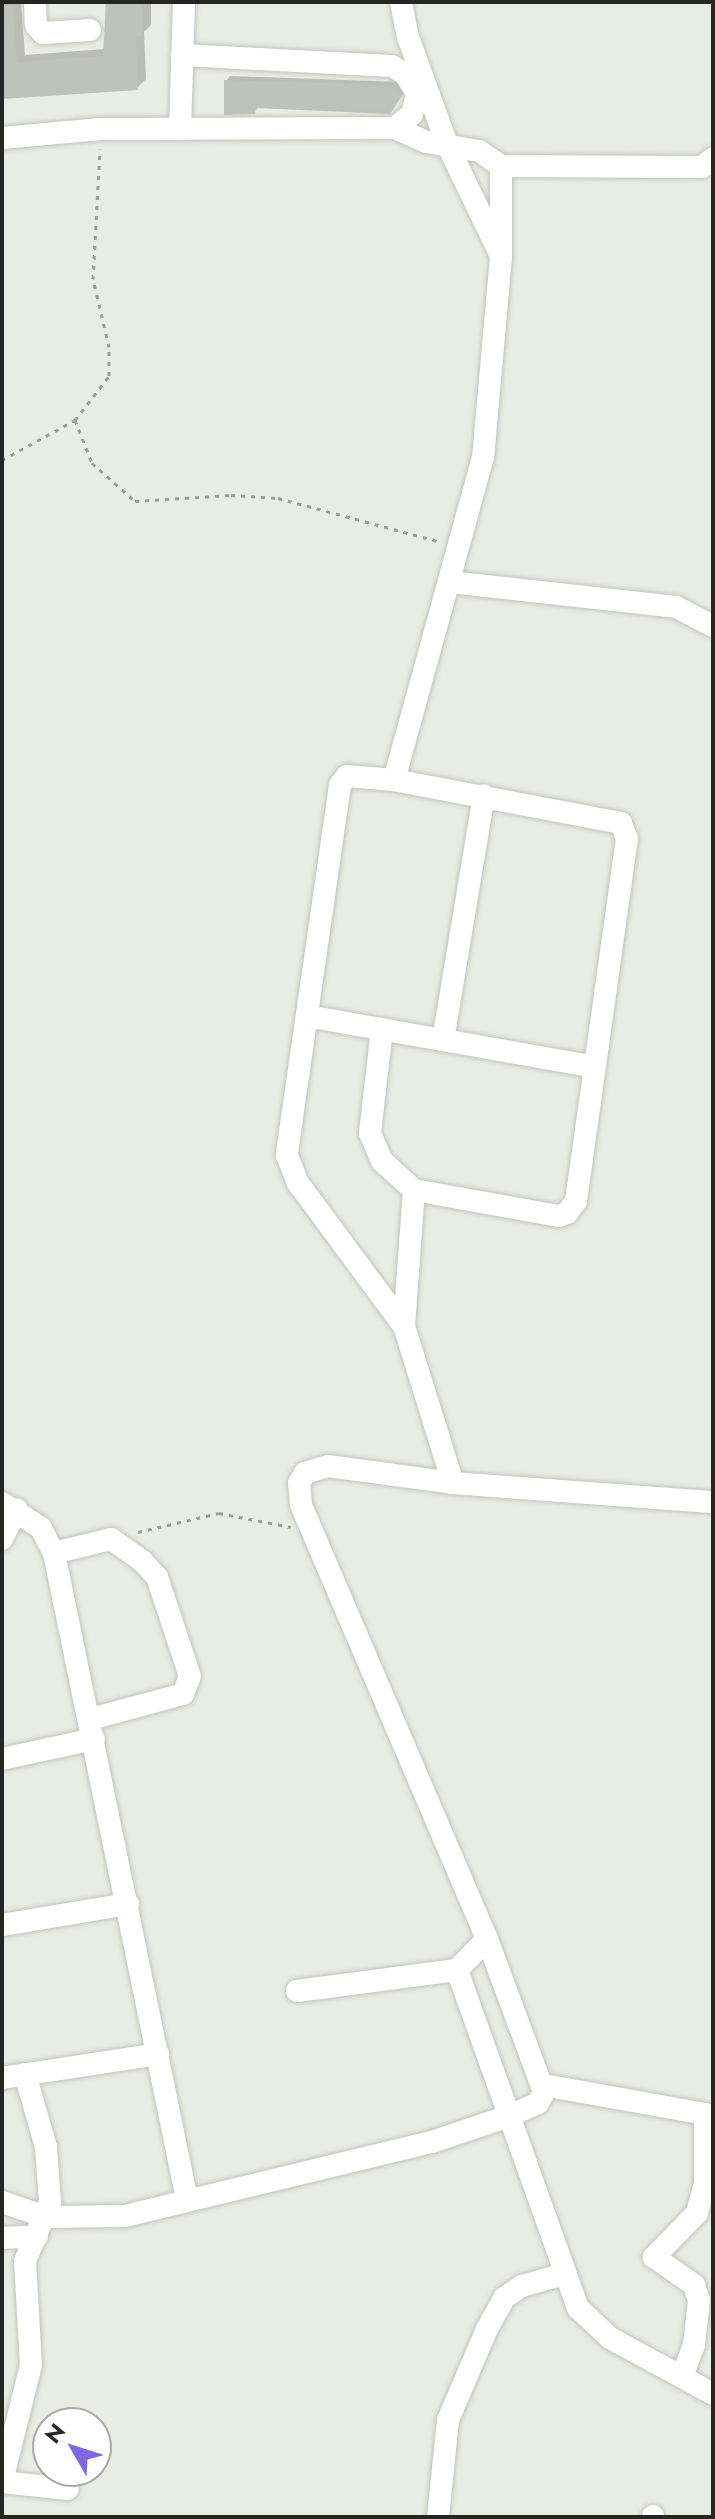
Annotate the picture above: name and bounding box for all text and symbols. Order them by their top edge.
north arrow [32,2407,112,2487]
text: N [37,2416,73,2450]

